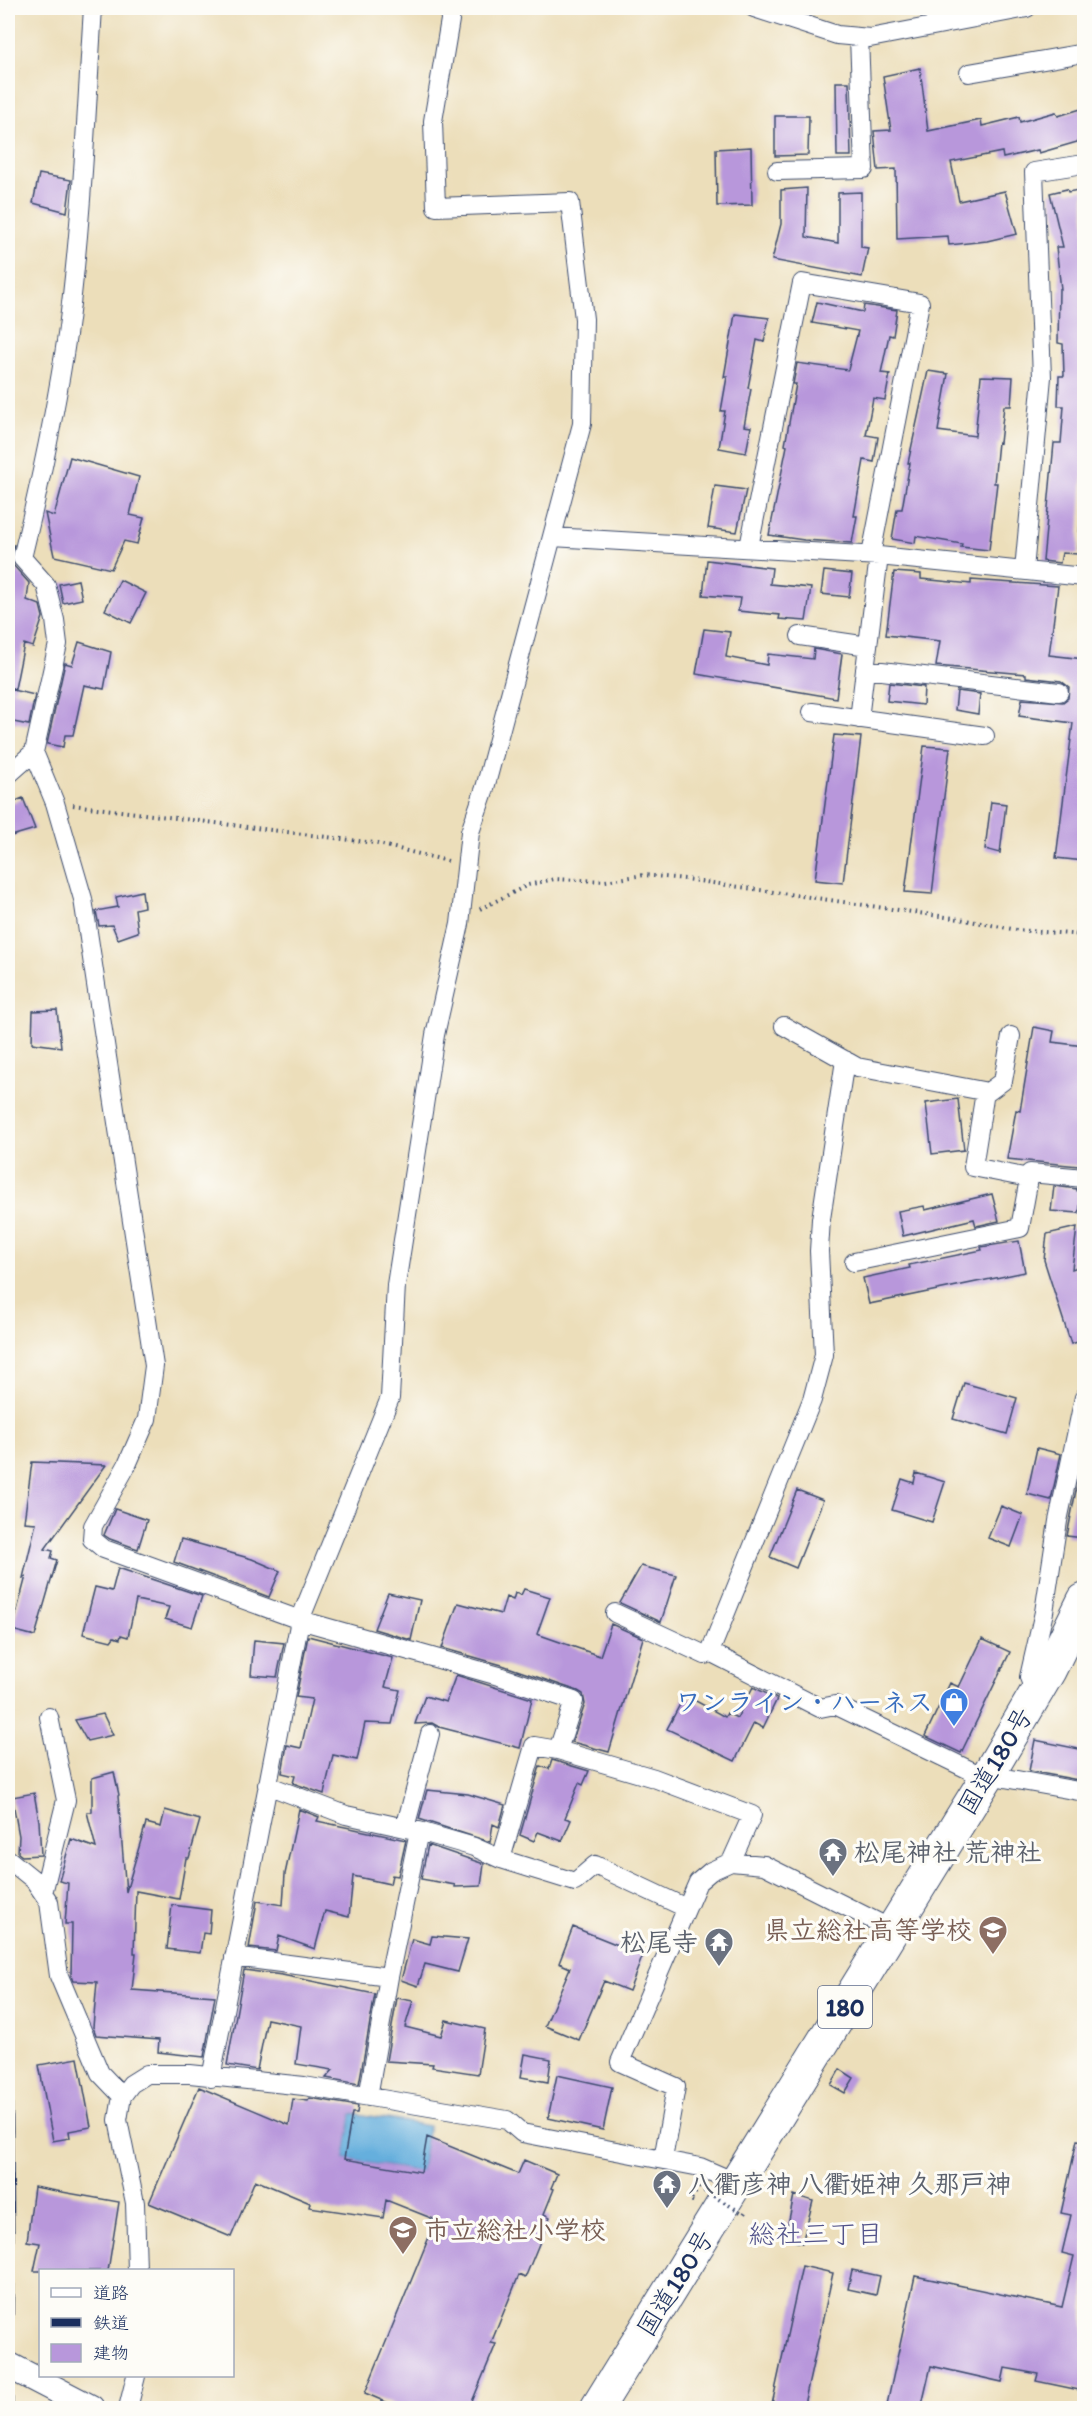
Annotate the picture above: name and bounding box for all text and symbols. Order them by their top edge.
place label: ワンライン・ハーネス [675,1686,933,1718]
shop icon: ワンライン・ハーネス [938,1686,970,1728]
street label: 国道180号 [950,1701,1040,1821]
temple icon: 松尾神社 荒神社 [817,1836,849,1878]
place label: 松尾神社 荒神社 [854,1836,1042,1868]
place label: 県立総社高等学校 [764,1914,972,1946]
school or university icon: 県立総社高等学校 [977,1914,1009,1956]
place label: 松尾寺 [620,1926,698,1958]
temple icon: 松尾寺 [703,1926,735,1968]
road number: 180 [818,1986,872,2028]
temple icon: 八衢彦神 八衢姫神 久那戸神 [651,2168,683,2210]
place label: 八衢彦神 八衢姫神 久那戸神 [688,2168,1012,2200]
school or university icon: 市立総社小学校 [387,2214,419,2256]
place label: 市立総社小学校 [424,2214,606,2246]
district label: 総社三丁目 [749,2217,884,2250]
street label: 国道180号 [630,2223,720,2343]
legend [39,2269,234,2377]
text: 道路 [93,2282,129,2304]
text: 鉄道 [93,2312,129,2334]
text: 建物 [93,2342,129,2364]

